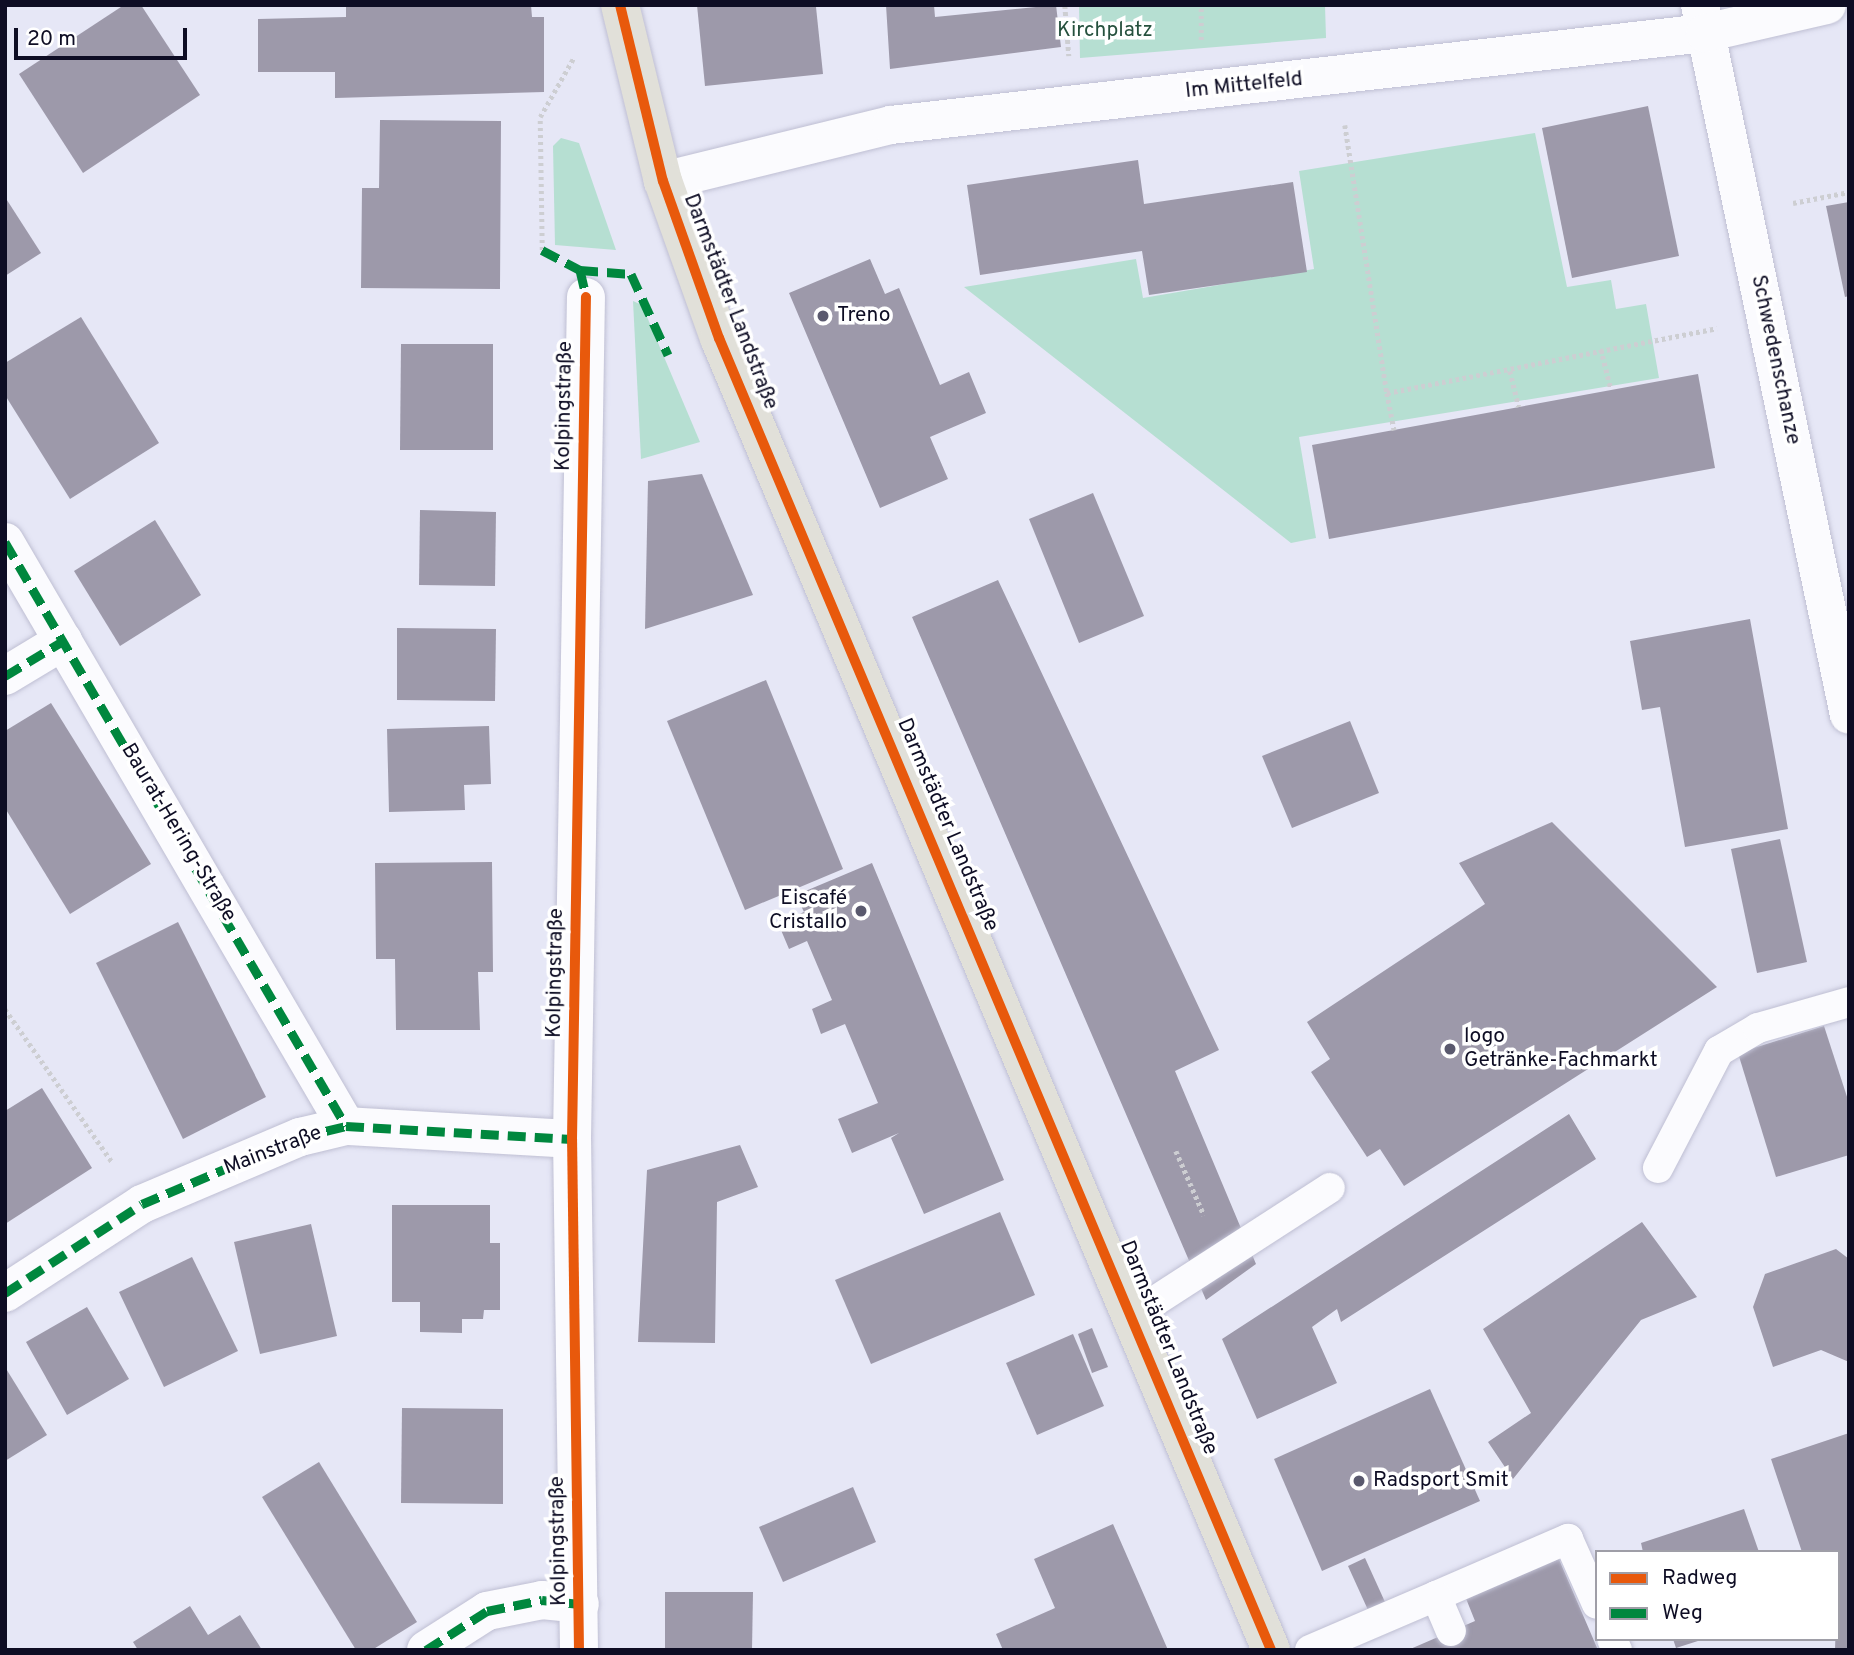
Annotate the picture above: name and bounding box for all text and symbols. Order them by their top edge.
scale bar [18,14,191,58]
park label: Kirchplatz [1057,18,1153,44]
text: 20 m [27,26,76,53]
street label: Im Mittelfeld [1184,67,1304,105]
street label: Darmstädter Landstraße [677,191,783,413]
street label: Schwedenschanze [1745,273,1805,447]
place label: Treno [837,303,890,329]
marker: Treno [815,308,831,324]
street label: Kolpingstraße [551,341,579,471]
street label: Darmstädter Landstraße [891,715,1003,935]
street label: Baurat-Hering-Straße [115,739,241,927]
place label: Eiscafé Cristallo [769,886,847,936]
marker: Eiscafé Cristallo [853,903,869,919]
street label: Kolpingstraße [542,908,570,1038]
place label: logo Getränke-Fachmarkt [1464,1024,1658,1074]
marker: logo Getränke-Fachmarkt [1442,1041,1458,1057]
street label: Mainstraße [220,1121,326,1181]
street label: Darmstädter Landstraße [1113,1237,1223,1459]
place label: Radsport Smit [1373,1468,1509,1494]
marker: Radsport Smit [1351,1473,1367,1489]
street label: Kolpingstraße [545,1476,573,1606]
legend [1595,1550,1840,1641]
text: Radweg [1662,1565,1737,1592]
text: Weg [1662,1600,1703,1627]

